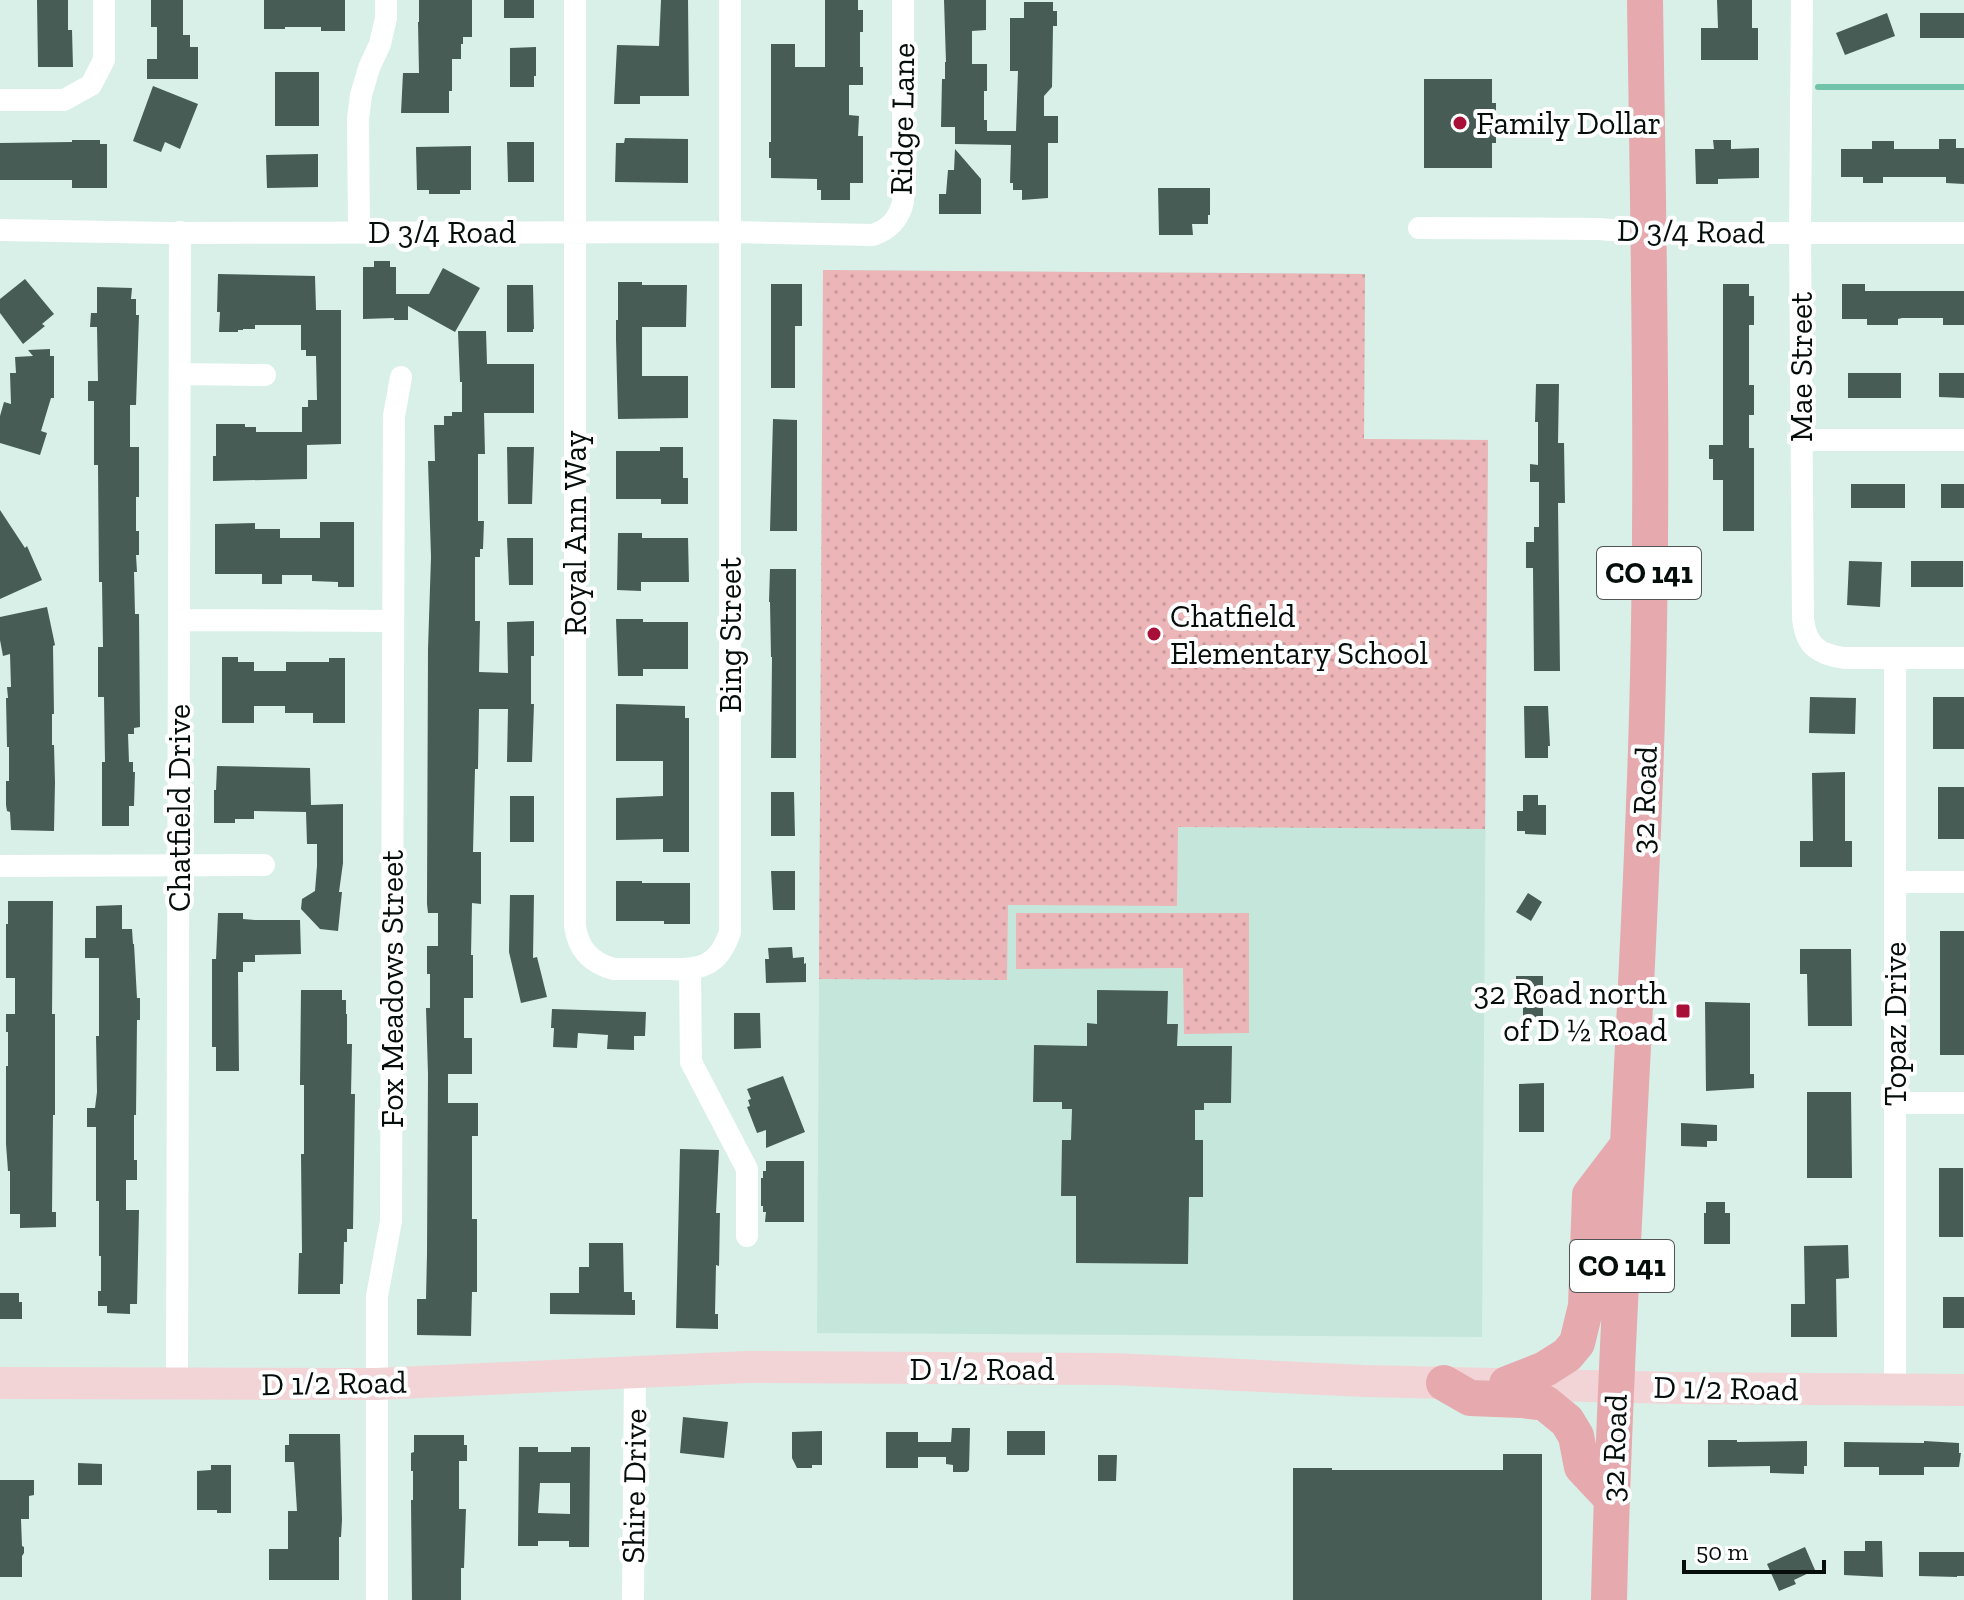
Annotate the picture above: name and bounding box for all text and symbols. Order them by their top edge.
street label: Ridge Lane [882,42,922,196]
place label: Family Dollar [1476,104,1661,142]
marker: Family Dollar [1451,114,1469,132]
street label: D 3/4 Road [1617,211,1766,251]
street label: D 3/4 Road [368,213,516,251]
street label: Mae Street [1782,292,1820,442]
street label: Royal Ann Way [556,430,594,636]
road number: CO 141 [1597,547,1701,599]
street label: Bing Street [711,557,749,713]
place label: Chatfield Elementary School [1170,597,1428,672]
marker: Chatfield Elementary School [1145,625,1163,643]
street label: Chatfield Drive [160,704,198,912]
street label: 32 Road [1623,745,1665,855]
street label: Fox Meadows Street [373,850,411,1128]
street label: Topaz Drive [1876,942,1914,1106]
place label: 32 Road north of D ½ Road [1474,974,1667,1049]
marker: 32 Road north of D ½ Road [1674,1002,1692,1020]
road number: CO 141 [1570,1240,1674,1292]
street label: D 1/2 Road [909,1350,1055,1388]
street label: D 1/2 Road [261,1363,407,1403]
street label: D 1/2 Road [1653,1368,1799,1408]
street label: 32 Road [1593,1393,1635,1503]
street label: Shire Drive [614,1408,654,1564]
scale bar [1684,1524,1824,1574]
text: 50 m [1696,1537,1749,1566]

